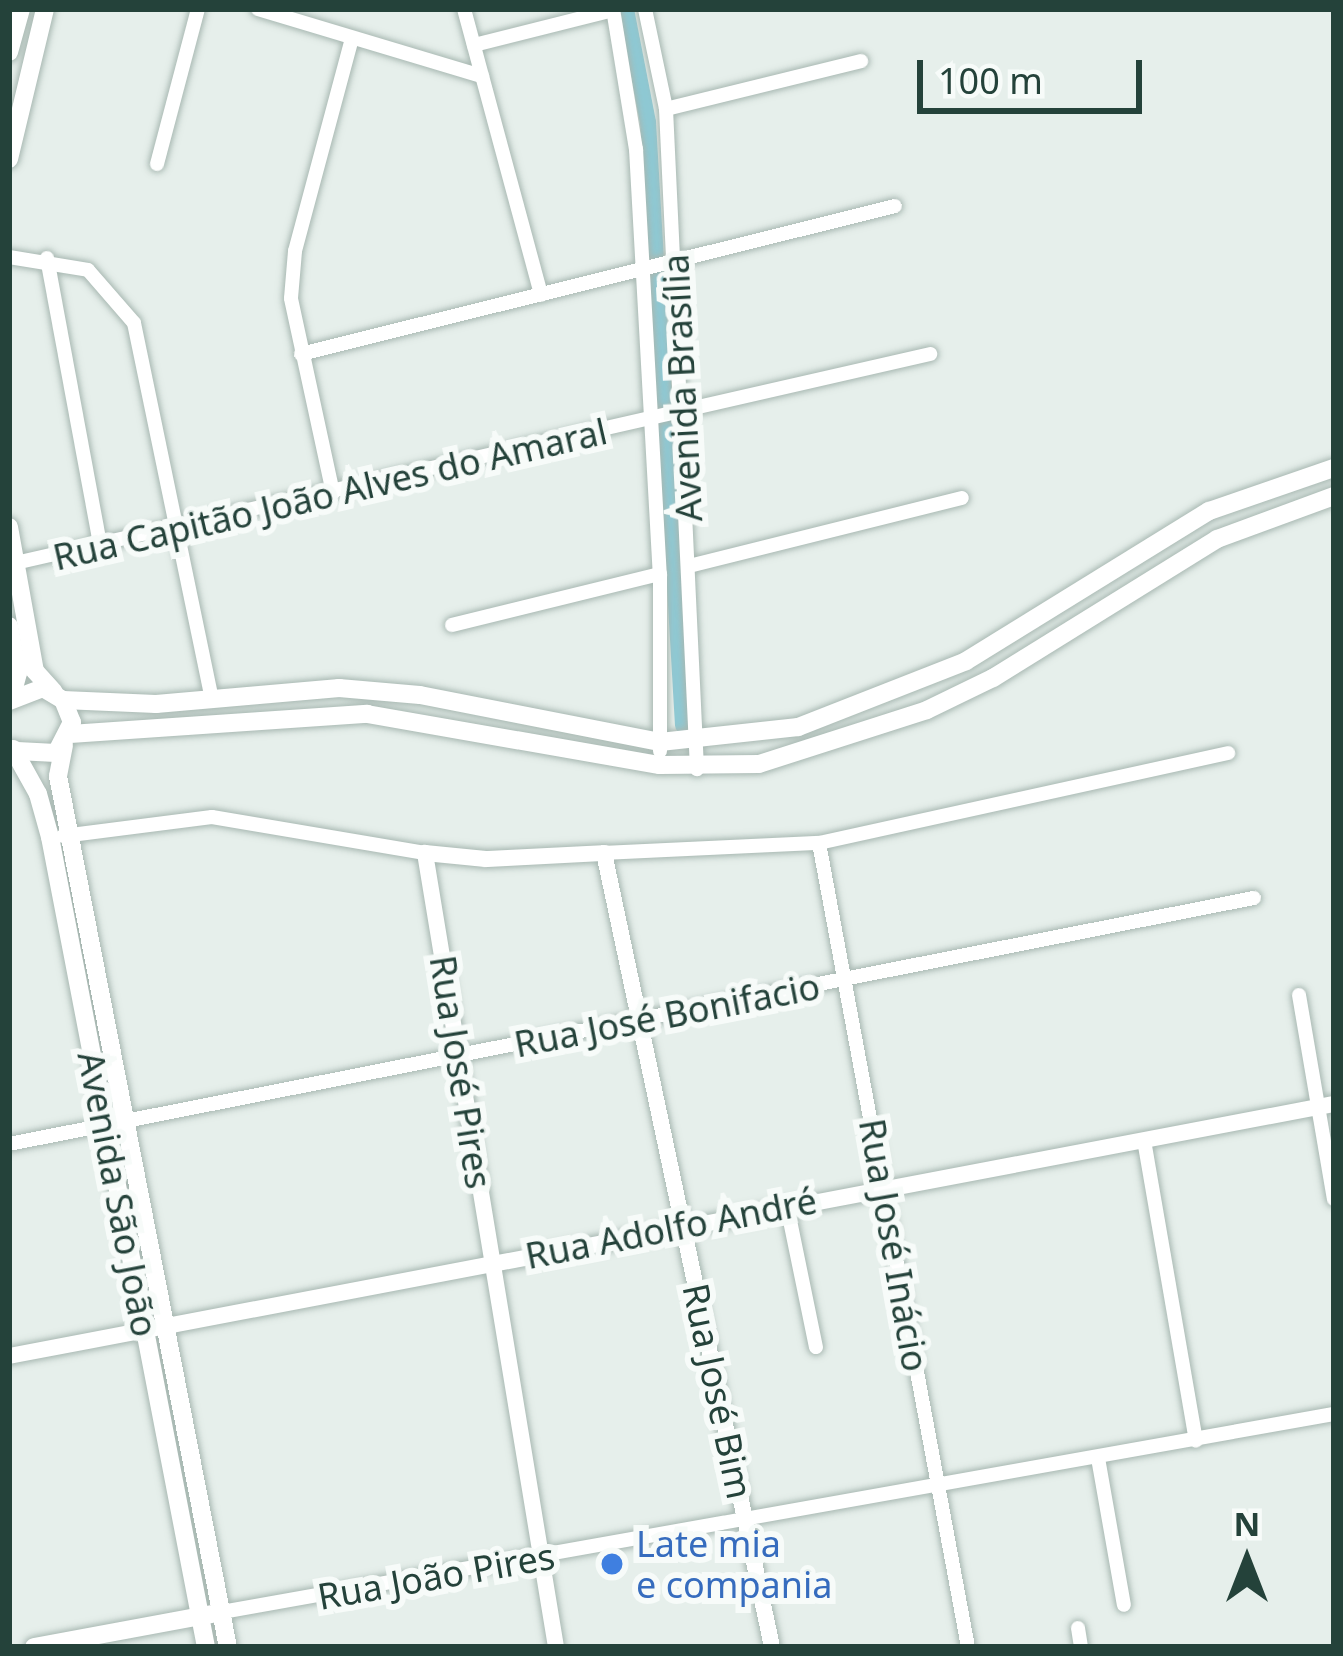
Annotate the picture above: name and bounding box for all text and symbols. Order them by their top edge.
scale bar [923,36,1148,110]
text: 100 m [938,56,1043,105]
street label: Avenida Brasília [653,253,711,523]
street label: Rua Capitão João Alves do Amaral [49,409,611,579]
street label: Rua José Pires [421,952,501,1192]
street label: Rua José Bonifacio [511,964,823,1066]
street label: Avenida São João [69,1048,167,1340]
street label: Rua José Inácio [851,1115,937,1375]
street label: Rua Adolfo André [522,1179,820,1277]
street label: Rua José Bim [674,1279,762,1503]
north arrow [1187,1500,1307,1620]
text: N [1234,1501,1260,1546]
place label: Late mia e compania [636,1521,832,1606]
street label: Rua João Pires [314,1534,558,1618]
marker: Late mia e compania [599,1551,625,1577]

